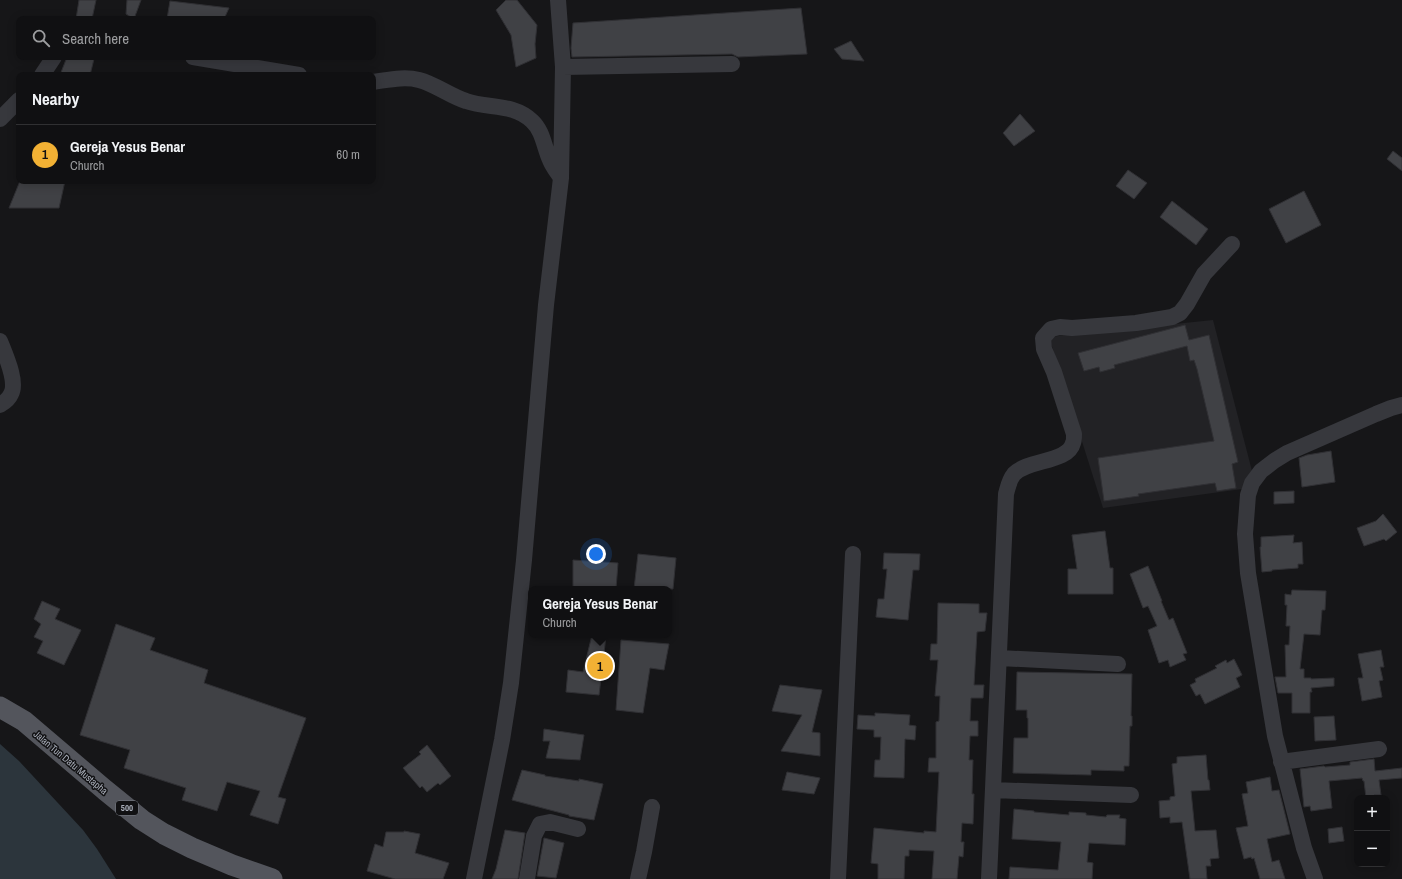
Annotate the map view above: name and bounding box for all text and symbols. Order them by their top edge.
search box [16,16,376,60]
icon: search [30,27,52,49]
text: Search here [62,28,129,49]
text: Nearby [32,87,79,110]
text: Gereja Yesus Benar [70,136,185,157]
text: 1 [42,146,48,163]
text: 60 m [336,146,360,163]
text: Church [70,157,104,174]
your location [586,544,606,564]
popup [528,586,672,638]
text: Gereja Yesus Benar [542,593,658,614]
text: Church [542,614,577,631]
pin: 1 [587,651,613,681]
street label: Jalan Tun Datu Mustapha [31,727,111,798]
map controls [1354,795,1390,867]
button: + [1354,795,1390,831]
road number: 500 [116,801,138,815]
button: − [1354,831,1390,867]

